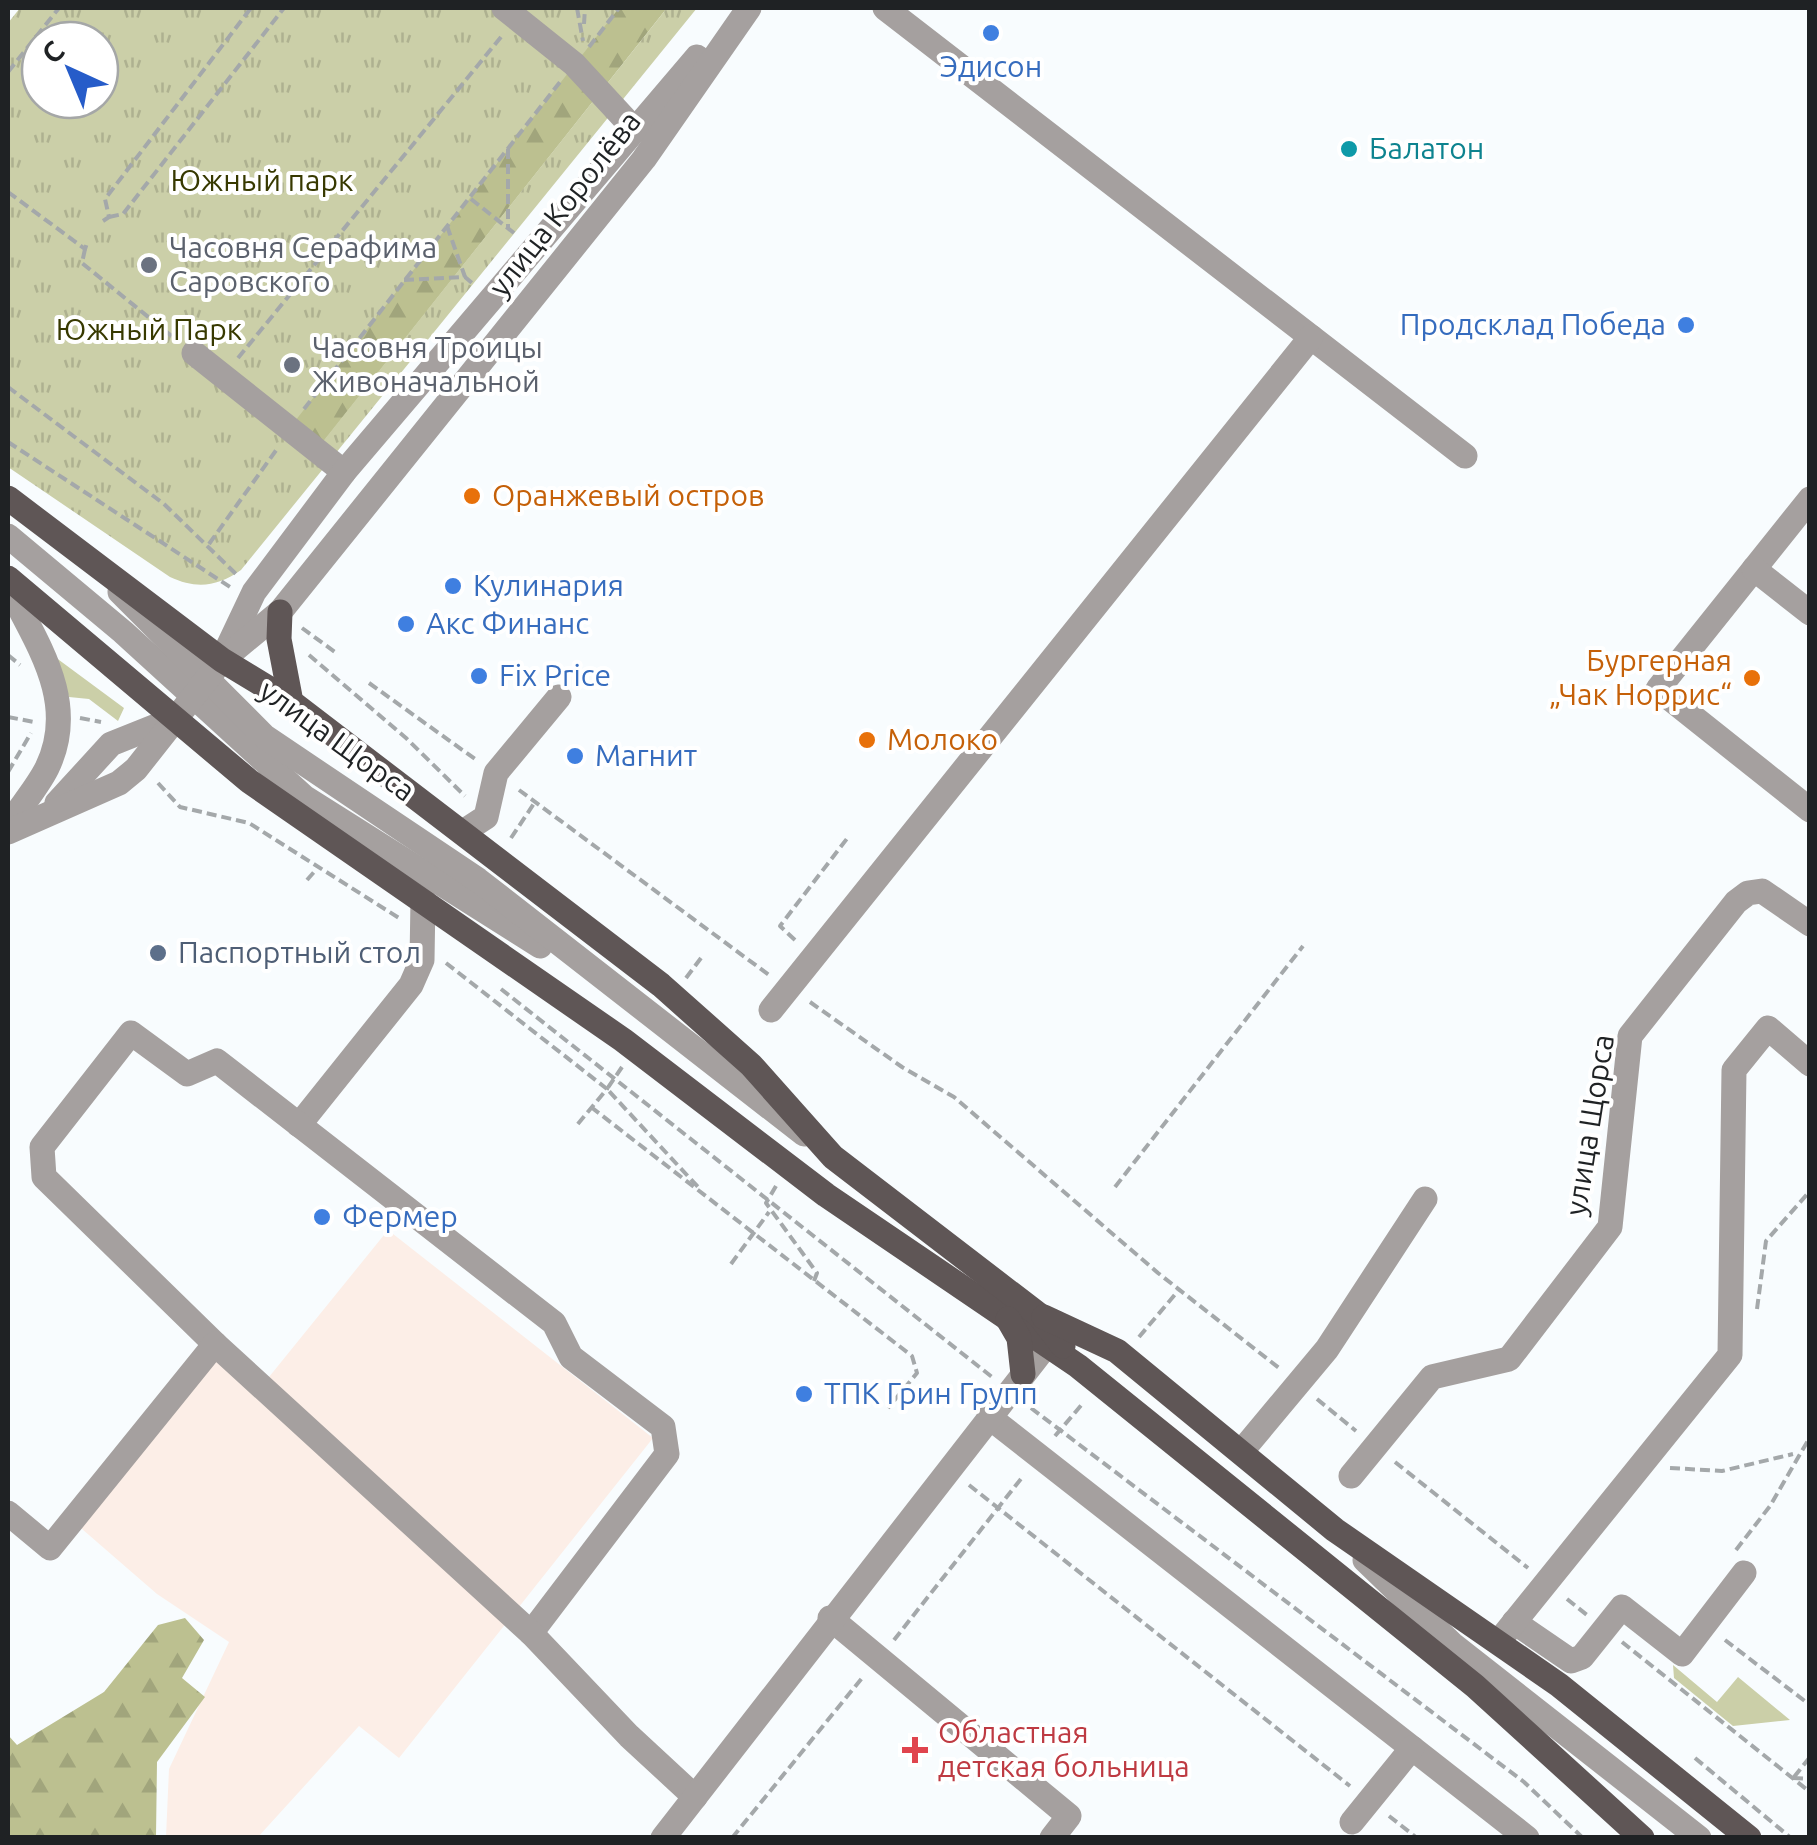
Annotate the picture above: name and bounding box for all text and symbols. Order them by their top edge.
north arrow [20,20,120,120]
marker: Эдисон [980,22,1002,44]
text: С [35,34,70,69]
place label: Эдисон [940,49,1042,83]
street label: улица Королёва [481,104,647,303]
place label: Балатон [1369,131,1484,165]
marker: Балатон [1338,138,1360,160]
park label: Южный парк [171,163,353,197]
place label: Часовня Серафима Саровского [169,230,437,298]
marker: Часовня Серафима Саровского [138,254,160,276]
place label: Продсклад Победа [1400,307,1666,341]
park label: Южный Парк [56,312,242,346]
marker: Продсклад Победа [1675,314,1697,336]
place label: Часовня Троицы Живоначальной [312,330,543,398]
marker: Часовня Троицы Живоначальной [281,354,303,376]
place label: Оранжевый остров [492,478,765,512]
marker: Оранжевый остров [461,485,483,507]
place label: Кулинария [473,568,624,602]
marker: Кулинария [442,575,464,597]
place label: Акс Финанс [426,606,589,640]
marker: Акс Финанс [395,613,417,635]
place label: Бургерная „Чак Норрис“ [1549,643,1732,711]
place label: Fix Price [499,658,611,692]
marker: Fix Price [468,665,490,687]
marker: Бургерная „Чак Норрис“ [1741,667,1763,689]
street label: улица Щорса [254,673,422,808]
place label: Молоко [887,722,998,756]
marker: Молоко [856,729,878,751]
place label: Магнит [595,738,697,772]
marker: Магнит [564,745,586,767]
place label: Паспортный стол [178,935,421,969]
marker: Паспортный стол [147,942,169,964]
street label: улица Щорса [1558,1032,1620,1218]
place label: Фермер [342,1199,458,1233]
marker: Фермер [311,1206,333,1228]
place label: ТПК Грин Групп [824,1376,1038,1410]
marker: ТПК Грин Групп [793,1383,815,1405]
place label: Областная детская больница [938,1715,1190,1783]
marker: Областная детская больница [902,1737,928,1763]

